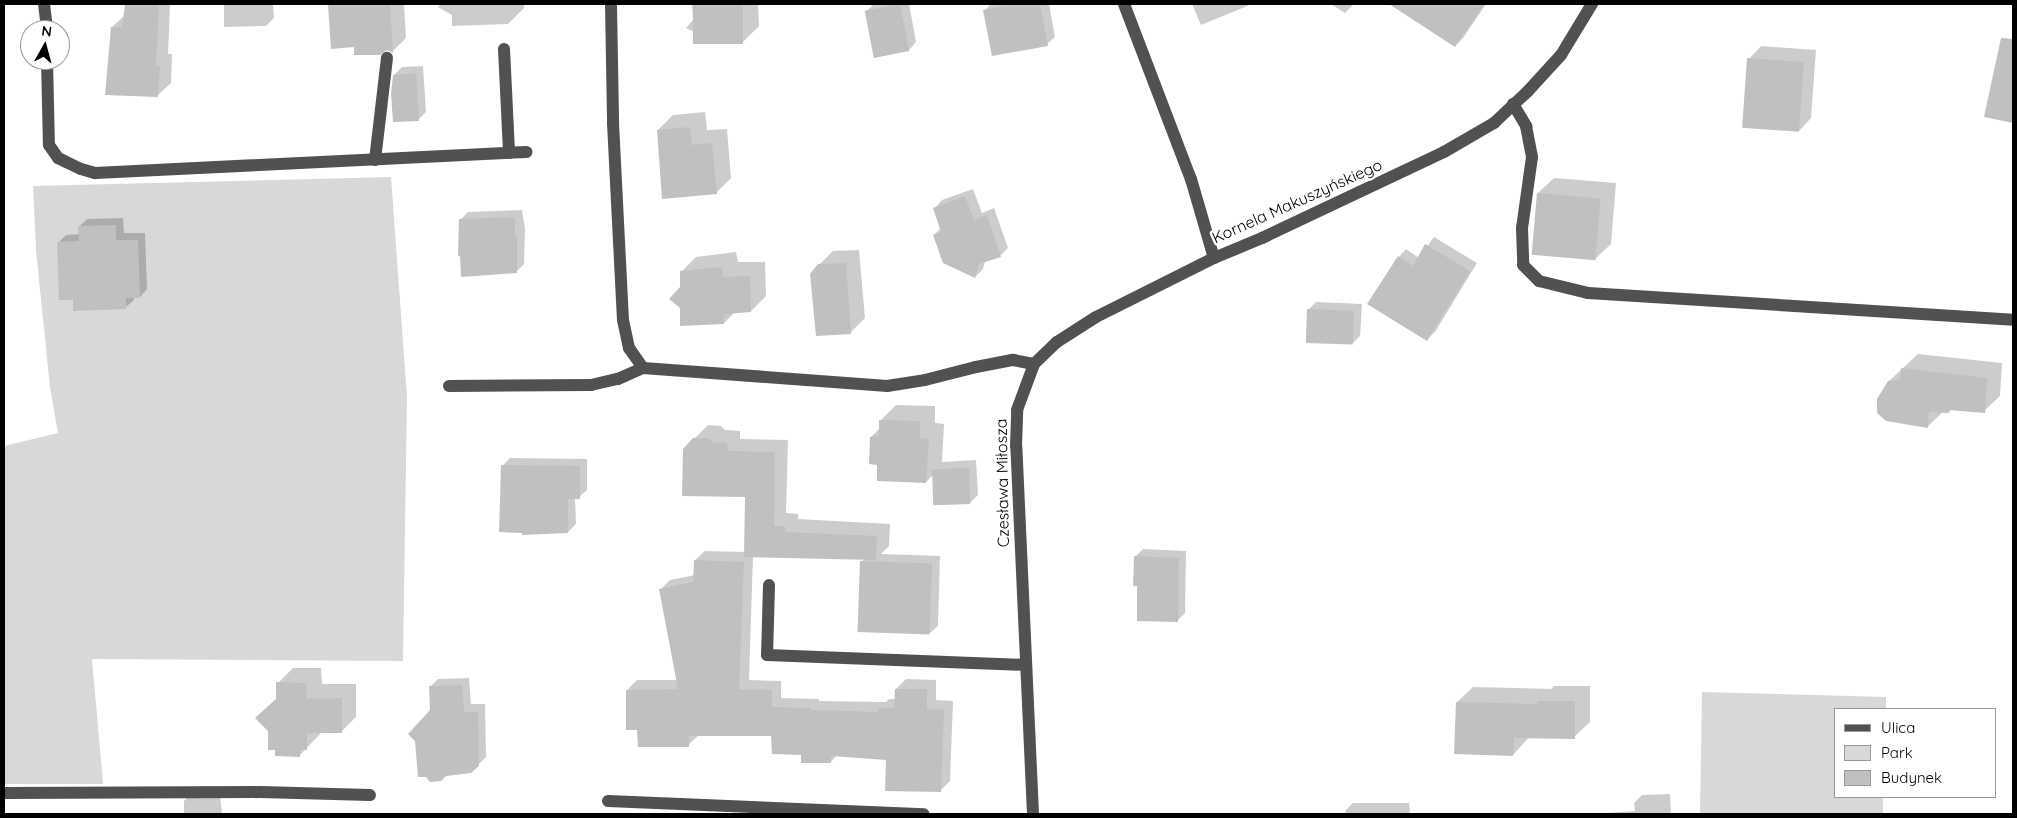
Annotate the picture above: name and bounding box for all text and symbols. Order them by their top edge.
north arrow [20,20,70,70]
text: N [40,22,53,41]
street label: Kornela Makuszyńskiego [1209,155,1385,247]
street label: Czesława Miłosza [991,418,1013,548]
legend [1834,708,1997,798]
text: Ulica [1881,718,1915,737]
text: Park [1881,743,1913,762]
text: Budynek [1881,768,1942,787]

